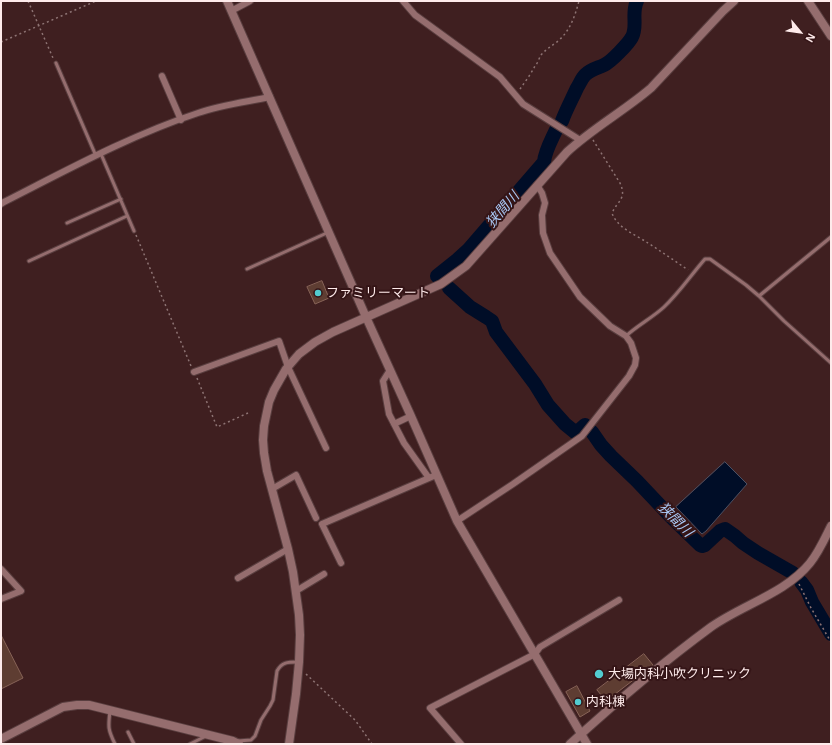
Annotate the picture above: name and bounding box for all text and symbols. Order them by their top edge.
north arrow [780,12,820,52]
text: N [803,31,818,44]
water label: 狭間川 [483,189,523,231]
place label: ファミリーマート [326,285,430,301]
marker: ファミリーマート [313,288,323,298]
water label: 狭間川 [654,499,696,541]
place label: 大場内科小吹クリニック [608,666,751,682]
marker: 大場内科小吹クリニック [593,668,605,680]
place label: 内科棟 [586,694,625,710]
marker: 内科棟 [573,697,583,707]

